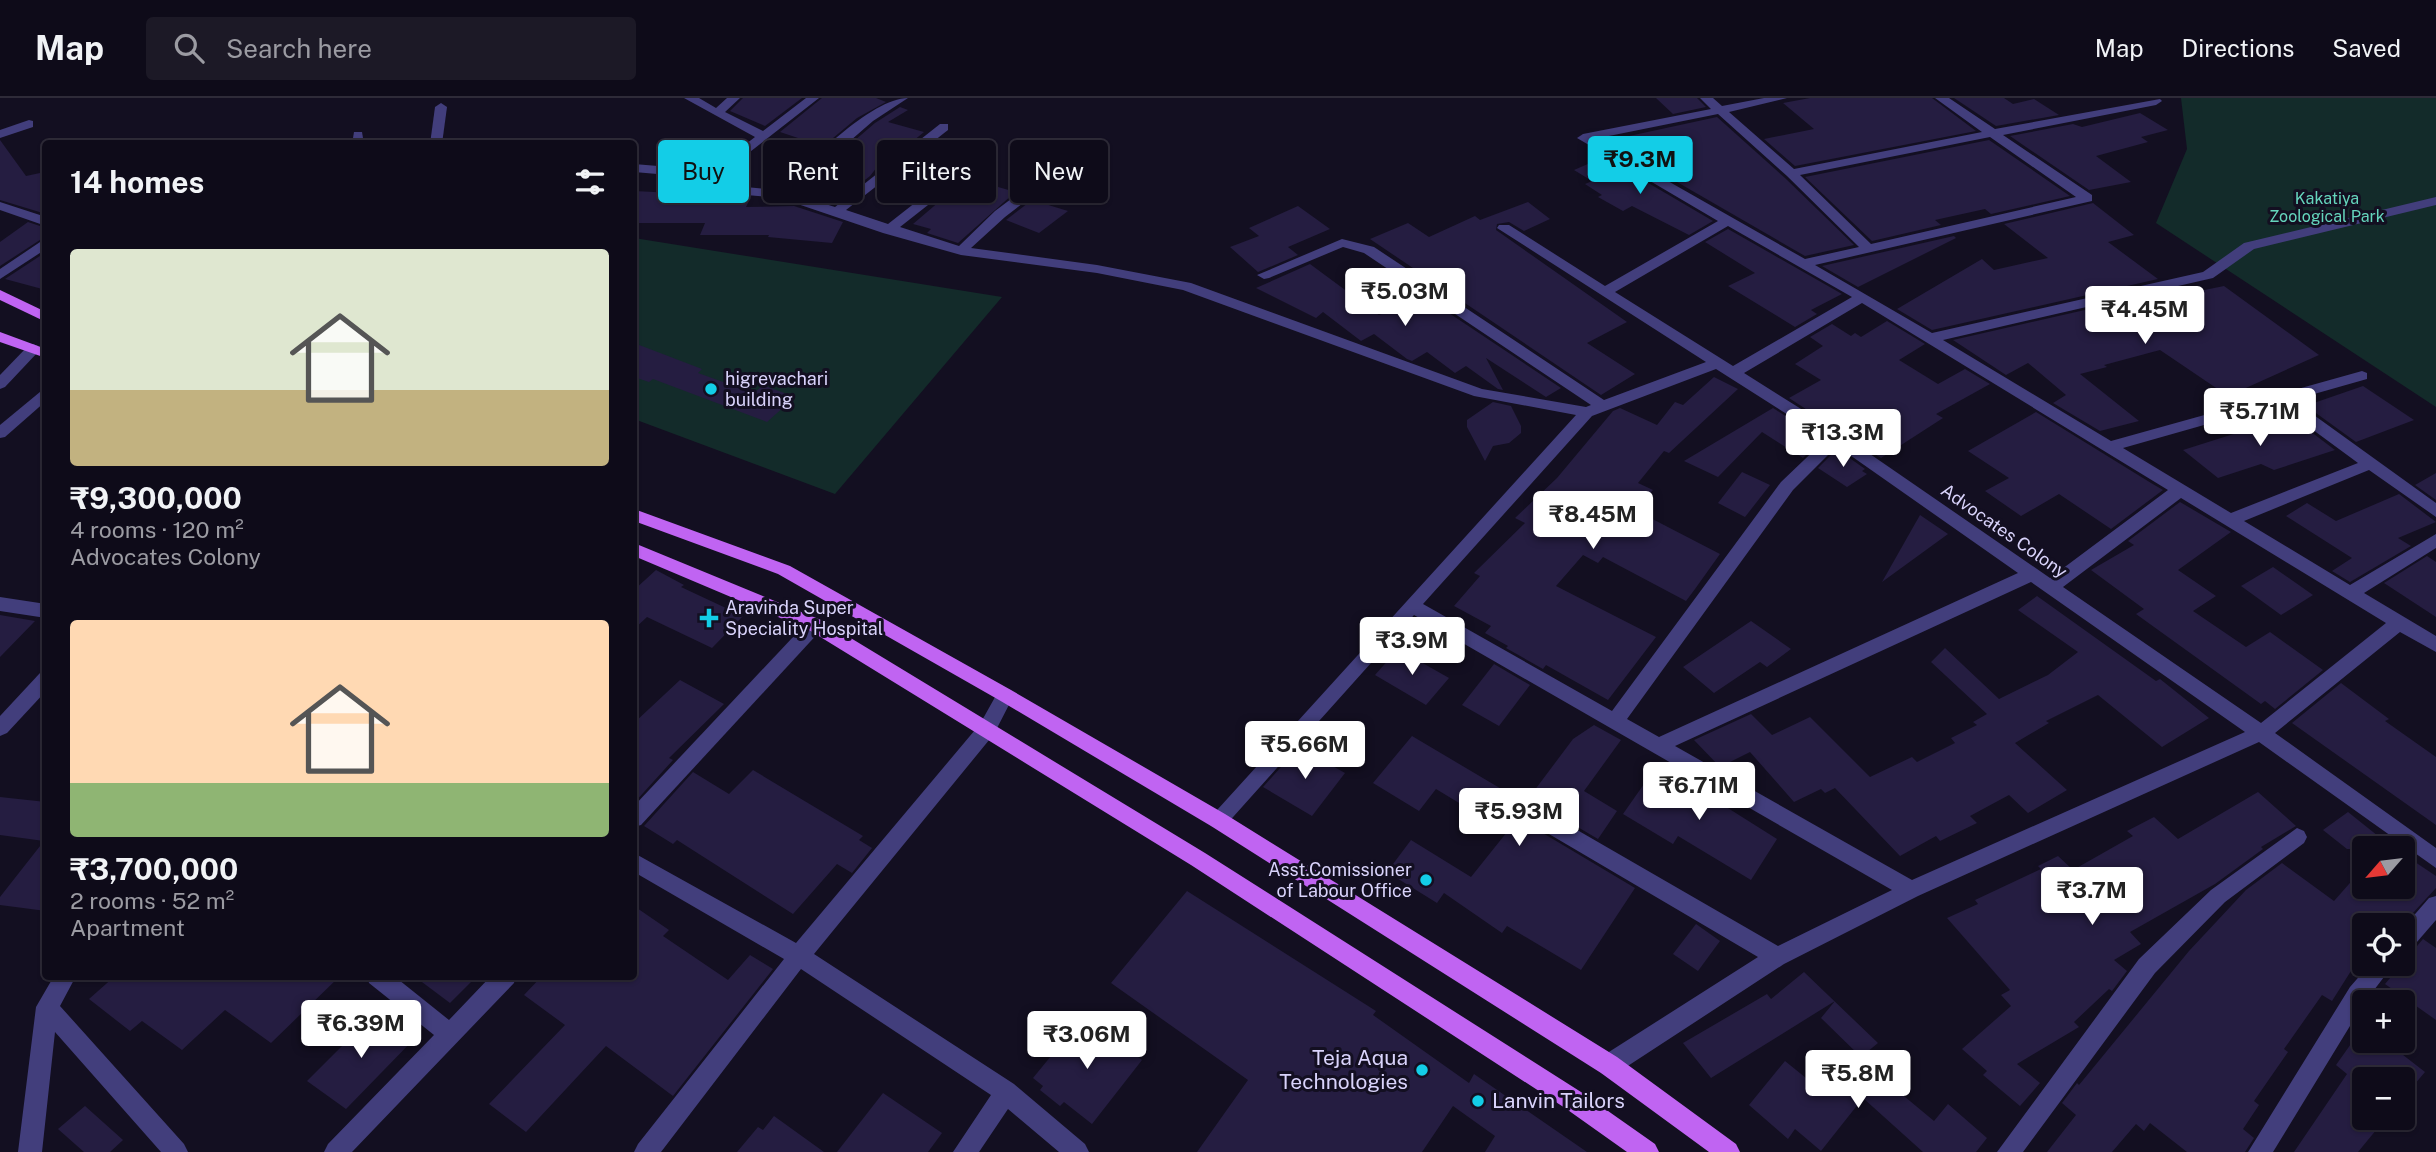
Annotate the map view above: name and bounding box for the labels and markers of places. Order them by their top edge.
pin: ₹9.3M [1591,136,1689,196]
pin: ₹5.03M [1348,268,1462,328]
pin: ₹4.45M [2088,286,2202,346]
place label: higrevachari building [725,368,828,410]
marker: higrevachari building [703,381,719,397]
pin: ₹5.71M [2203,388,2317,448]
pin: ₹13.3M [1786,410,1900,469]
pin: ₹8.45M [1536,491,1650,551]
place label: Aravinda Super Speciality Hospital [725,597,883,639]
marker: Aravinda Super Speciality Hospital [699,608,719,628]
pin: ₹3.9M [1363,618,1461,677]
pin: ₹5.66M [1248,722,1362,781]
pin: ₹6.71M [1642,762,1756,822]
pin: ₹5.93M [1462,788,1576,848]
place label: Asst.Comissioner of Labour Office [1268,859,1412,901]
pin: ₹3.7M [2043,868,2141,927]
marker: Asst.Comissioner of Labour Office [1418,872,1434,888]
pin: ₹6.39M [304,1000,418,1060]
pin: ₹3.06M [1030,1012,1144,1071]
place label: Teja Aqua Technologies [1279,1045,1408,1094]
pin: ₹5.8M [1809,1051,1907,1110]
marker: Teja Aqua Technologies [1414,1062,1430,1078]
place label: Lanvin Tailors [1492,1088,1625,1113]
marker: Lanvin Tailors [1470,1093,1486,1109]

